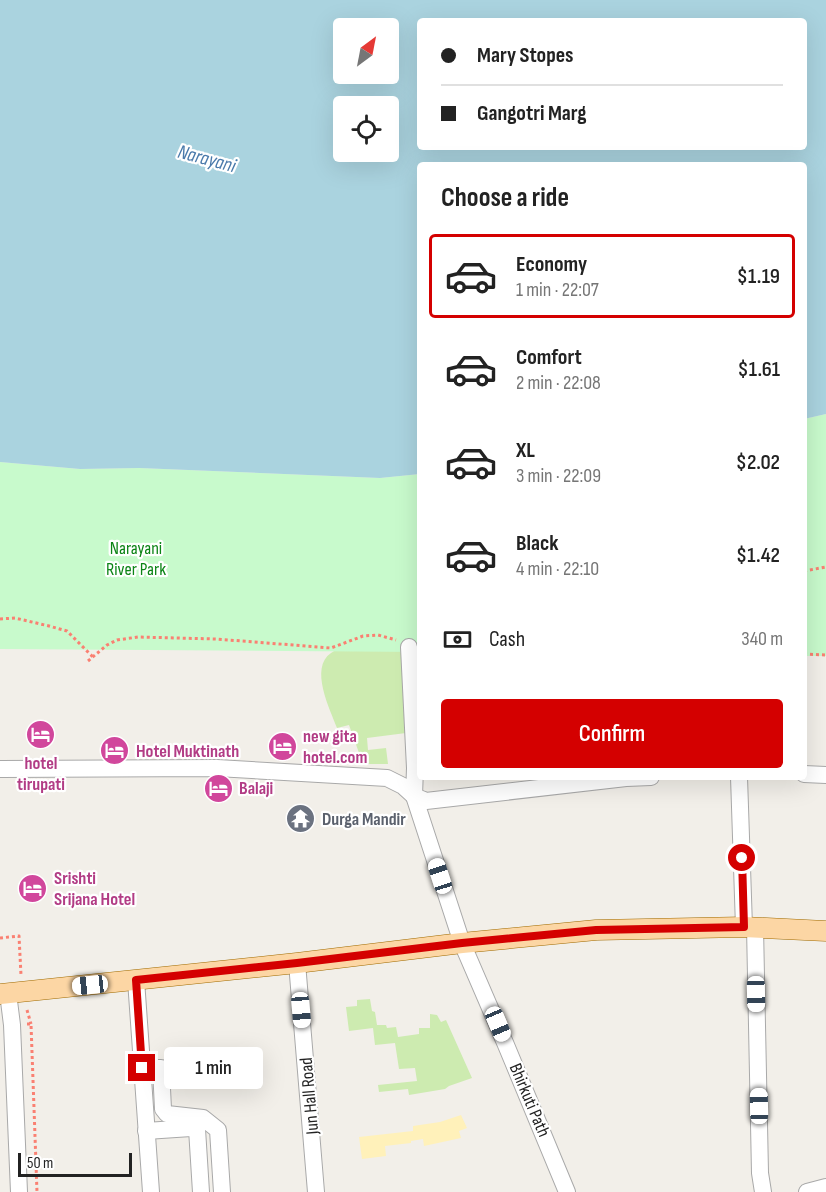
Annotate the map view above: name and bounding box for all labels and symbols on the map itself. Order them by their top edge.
north arrow [333,18,399,84]
water label: Narayani [175,140,240,179]
park label: Narayani River Park [106,538,166,580]
hotel icon: hotel tirupati [25,718,57,750]
place label: new gita hotel.com [303,726,367,768]
hotel icon: new gita hotel.com [266,730,298,762]
hotel icon: Hotel Muktinath [99,735,131,767]
place label: Hotel Muktinath [136,741,239,762]
place label: hotel tirupati [17,753,65,795]
hotel icon: Balaji [202,772,234,804]
place label: Balaji [239,778,273,799]
temple icon: Durga Mandir [285,803,317,835]
place label: Durga Mandir [322,809,406,830]
route start [728,844,755,871]
car [426,856,454,896]
place label: Srishti Srijana Hotel [54,868,135,910]
hotel icon: Srishti Srijana Hotel [17,872,49,904]
car [71,974,109,996]
car [747,976,765,1012]
car [290,991,312,1029]
car [483,1004,513,1044]
callout: 1 min [163,1047,262,1089]
route end [128,1054,155,1081]
street label: Jun Hall Road [296,1056,323,1136]
street label: Bhirkuti Path [505,1060,554,1140]
car [750,1088,768,1124]
scale bar [18,1150,132,1178]

